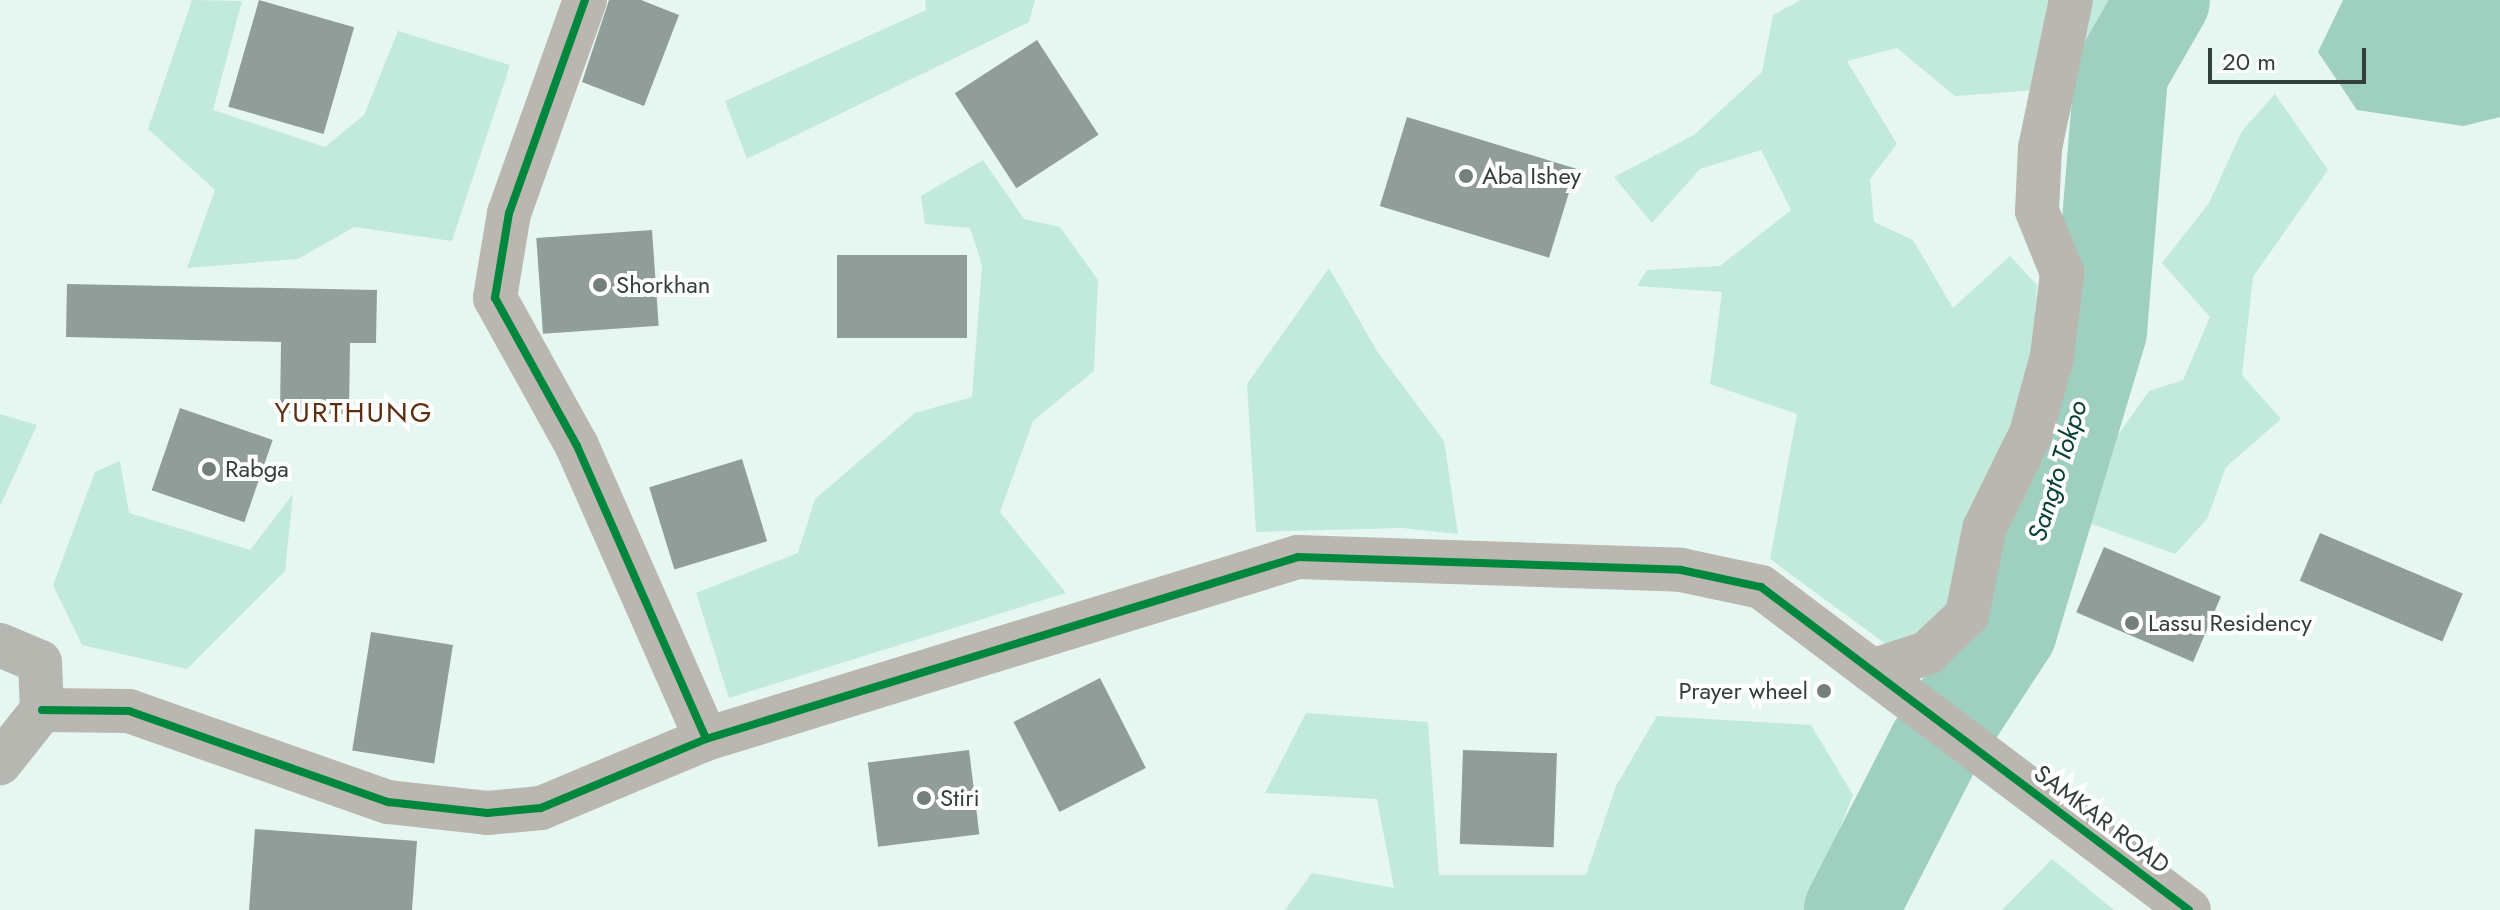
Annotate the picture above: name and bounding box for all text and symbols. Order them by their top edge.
scale bar [2212,32,2370,82]
text: 20 m [2222,44,2276,79]
place label: Aba Ishey [1482,162,1581,190]
marker: Aba Ishey [1457,167,1475,185]
place label: Shorkhan [616,271,710,299]
marker: Shorkhan [591,276,609,294]
district label: YURTHUNG [275,396,433,430]
water label: Sangto Tokpo [2022,397,2094,545]
place label: Rabga [225,455,289,483]
marker: Rabga [200,460,218,478]
place label: Lassu Residency [2148,609,2312,637]
marker: Lassu Residency [2123,614,2141,632]
place label: Prayer wheel [1679,677,1808,705]
marker: Prayer wheel [1815,682,1833,700]
street label: SAMKAR ROAD [2029,759,2175,879]
place label: Stiri [940,784,980,812]
marker: Stiri [915,789,933,807]

